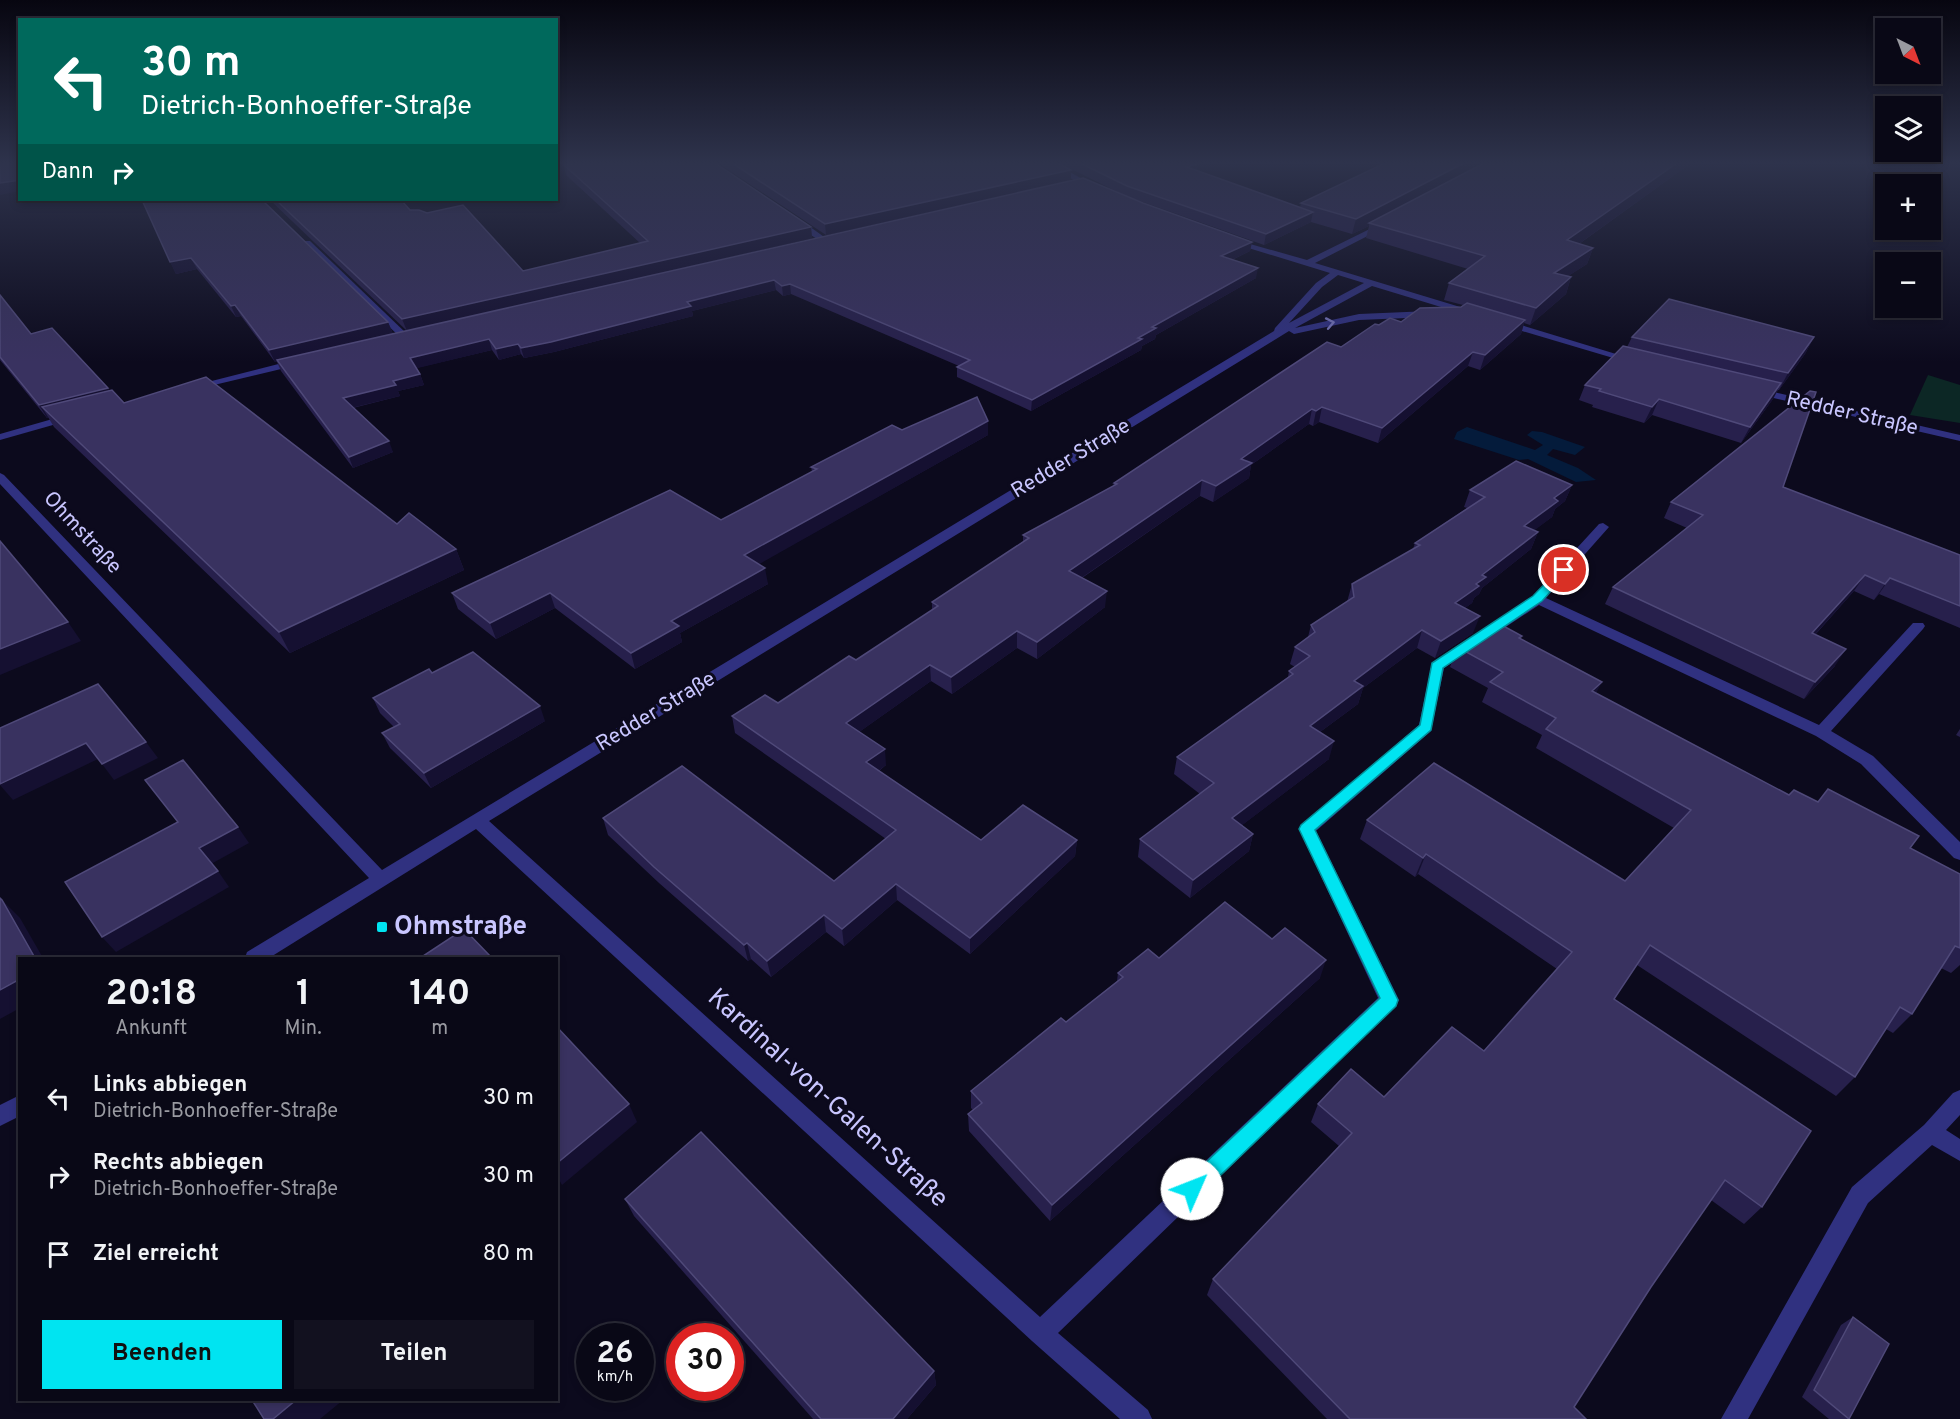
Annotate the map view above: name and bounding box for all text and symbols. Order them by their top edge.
north arrow [1875,18,1941,84]
map controls [1875,18,1941,318]
text: 30 m [141,38,240,91]
icon: left [42,42,120,120]
text: Dietrich-Bonhoeffer-Straße [141,90,472,124]
button: layers [1875,96,1941,162]
icon: right [106,156,139,189]
text: Dann [42,159,94,186]
button: + [1875,174,1941,240]
button: − [1875,252,1941,318]
one-way arrow [1325,317,1335,330]
street label: Redder Straße [1783,386,1921,442]
street label: Redder Straße [1006,413,1136,505]
street label: Ohmstraße [37,486,127,580]
pin [1538,544,1589,595]
icon: arrive [1547,553,1580,586]
street label: Redder Straße [591,666,721,758]
place label: Ohmstraße [394,911,527,944]
marker: Ohmstraße [375,920,389,934]
text: 20:18 [106,972,197,1018]
text: 1 [296,972,310,1018]
text: 140 [409,972,470,1018]
street label: Kardinal-von-Galen-Straße [700,982,954,1216]
text: Ankunft [115,1016,187,1042]
text: Min. [285,1016,322,1042]
text: m [431,1016,448,1042]
text: Links abbiegen [93,1072,247,1099]
icon: left [42,1082,75,1115]
text: 30 m [483,1085,534,1112]
text: Dietrich-Bonhoeffer-Straße [93,1099,338,1125]
text: Rechts abbiegen [93,1150,264,1177]
position arrow [1160,1157,1224,1221]
icon: right [42,1160,75,1193]
text: 30 m [483,1163,534,1190]
text: Dietrich-Bonhoeffer-Straße [93,1177,338,1203]
icon: arrive [42,1238,75,1271]
text: Ziel erreicht [93,1241,219,1268]
text: 80 m [483,1241,534,1268]
button: Beenden [42,1320,282,1389]
button: Teilen [294,1320,534,1389]
speed limit sign: 30 [666,1323,744,1401]
text: 26 [597,1336,633,1373]
text: km/h [597,1368,633,1387]

